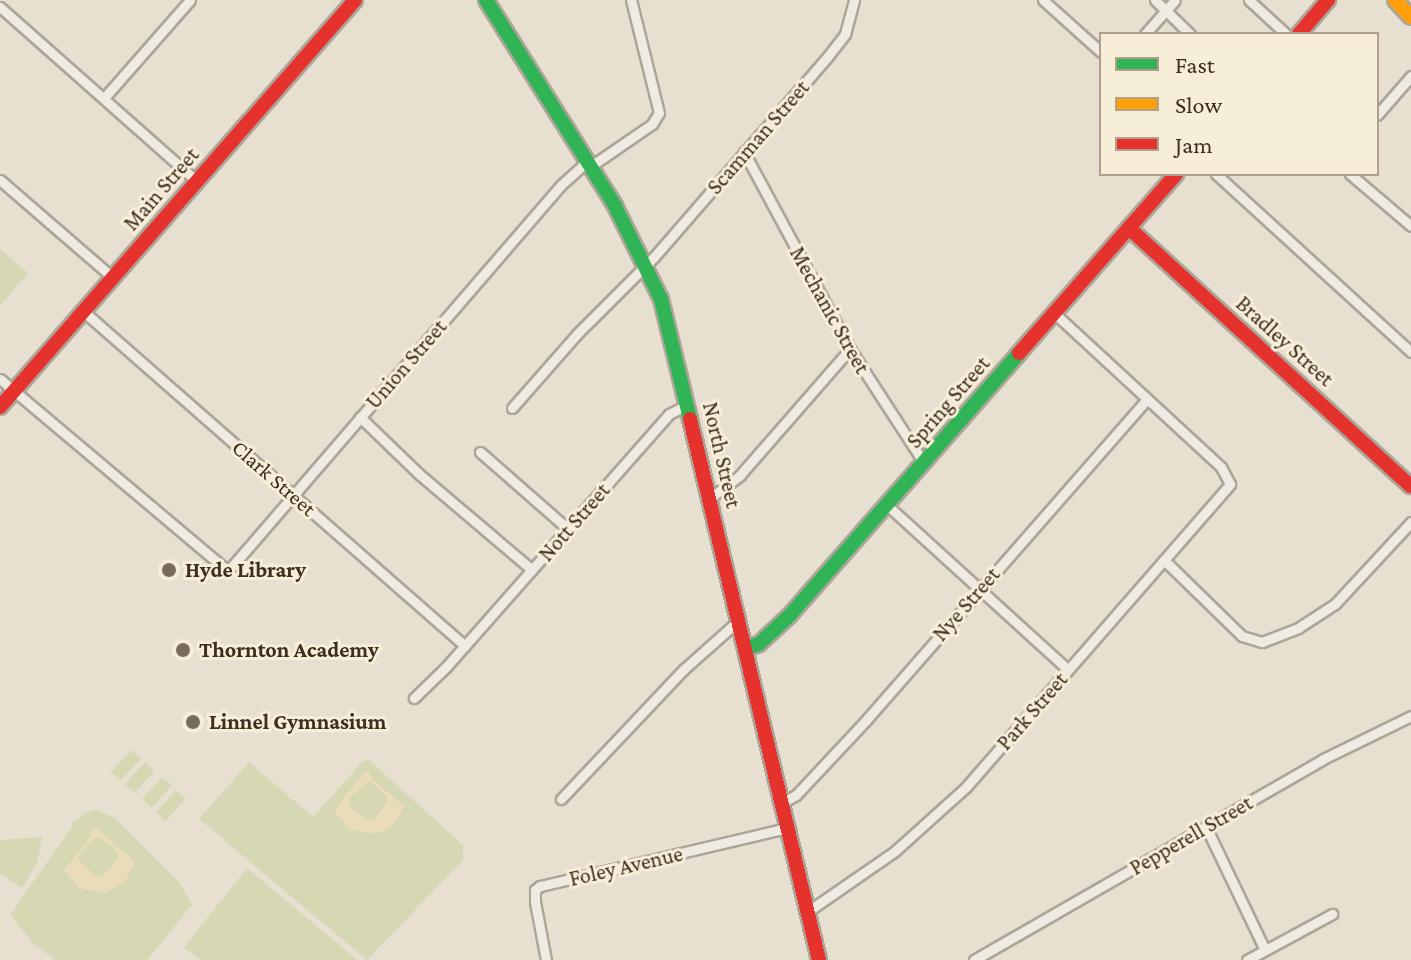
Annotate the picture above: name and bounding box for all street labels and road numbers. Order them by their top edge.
street label: Scamman Street [701,75,815,199]
street label: Main Street [118,142,204,236]
street label: Mechanic Street [784,242,876,378]
street label: Bradley Street [1231,290,1339,392]
street label: Union Street [360,314,452,414]
street label: Spring Street [901,351,995,453]
street label: North Street [697,399,747,511]
street label: Clark Street [227,434,321,522]
street label: Nott Street [533,477,615,567]
street label: Nye Street [927,562,1005,646]
street label: Park Street [991,667,1073,755]
street label: Pepperell Street [1125,789,1257,881]
street label: Foley Avenue [567,840,685,892]

